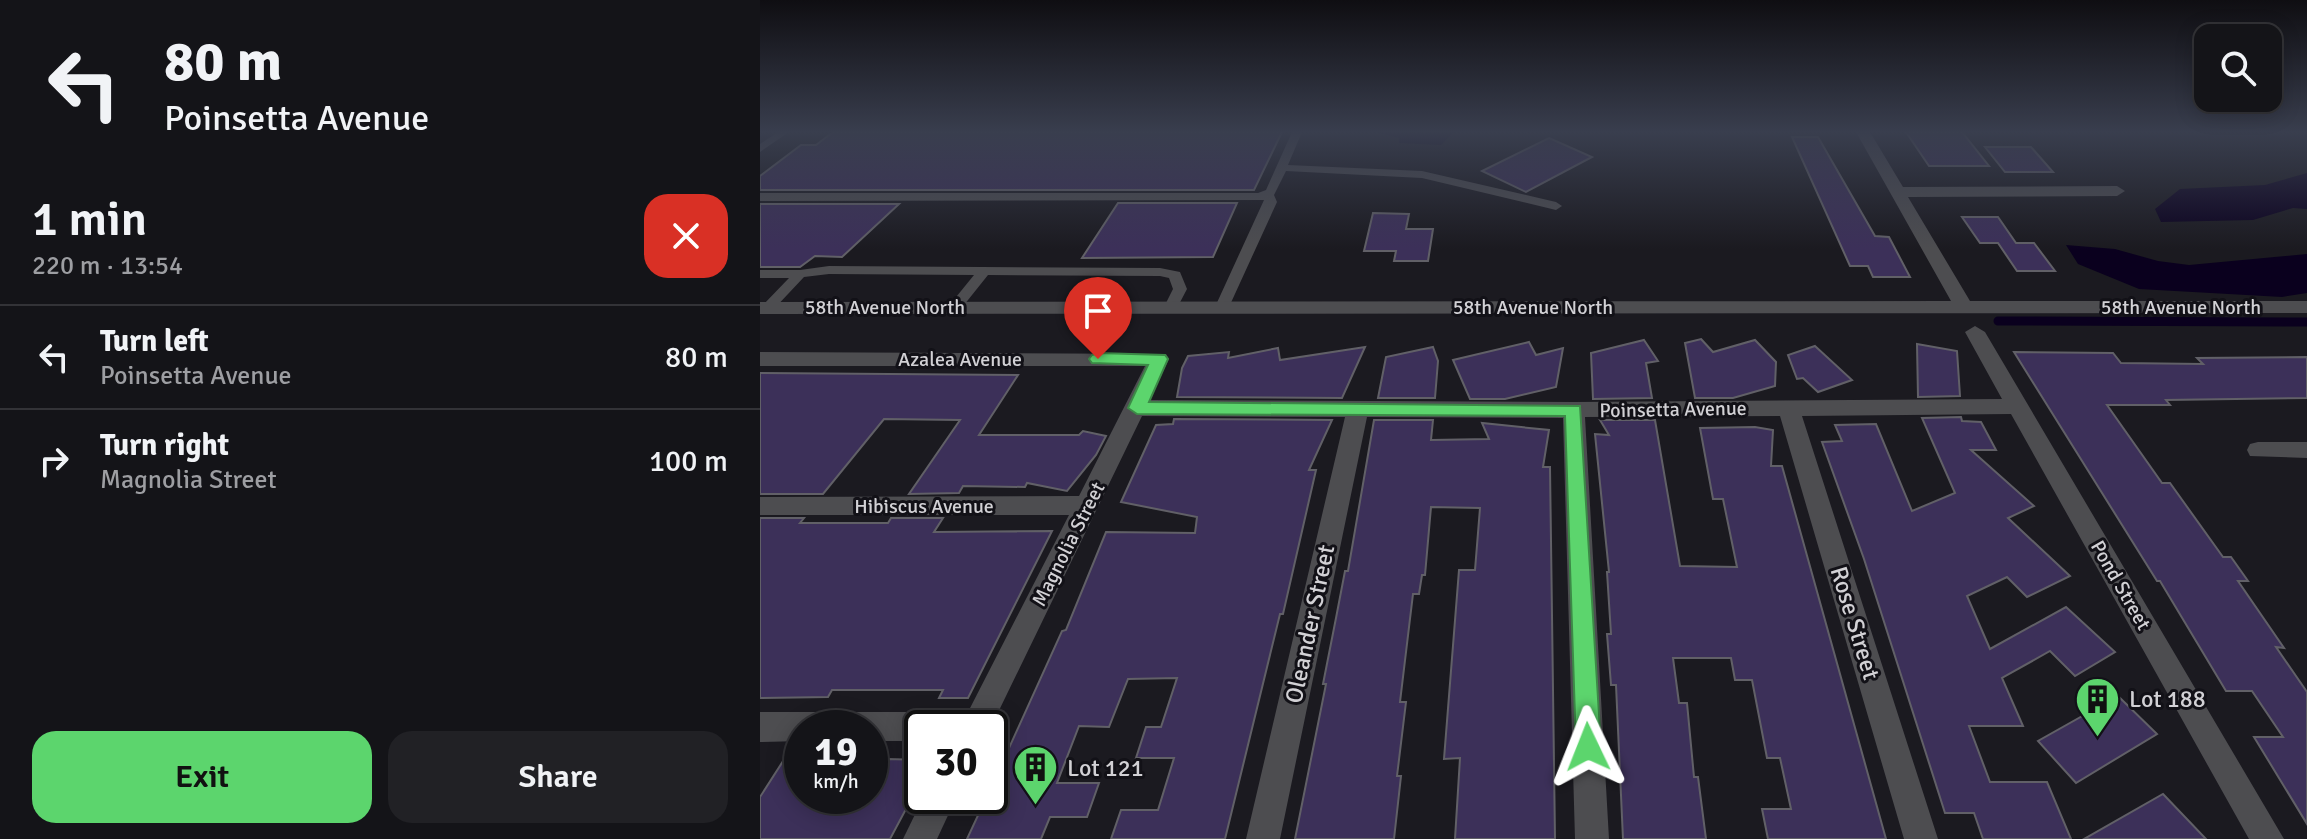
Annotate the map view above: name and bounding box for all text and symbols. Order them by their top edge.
map controls [2194,24,2282,112]
button: search [2194,24,2282,112]
text: 80 m [164,27,282,96]
icon: left [32,32,136,136]
text: Poinsetta Avenue [164,96,429,141]
text: 1 min [32,190,147,249]
button: close [644,194,728,278]
text: 220 m · 13:54 [32,250,183,282]
pin [1064,277,1132,359]
icon: arrive [1076,289,1120,333]
street label: 58th Avenue North [805,295,965,320]
street label: 58th Avenue North [1453,295,1613,320]
street label: 58th Avenue North [2101,295,2261,320]
text: Turn left [100,323,209,360]
icon: left [32,335,76,379]
text: 80 m [665,339,728,376]
street label: Azalea Avenue [898,347,1022,372]
text: Poinsetta Avenue [100,360,292,392]
street label: Poinsetta Avenue [1599,396,1747,423]
text: Turn right [100,427,229,464]
icon: right [32,439,76,483]
text: 100 m [649,443,728,480]
text: Magnolia Street [100,464,277,496]
street label: Magnolia Street [1026,478,1110,610]
street label: Hibiscus Avenue [854,494,994,519]
street label: Pond Street [2085,536,2156,634]
street label: Oleander Street [1279,542,1341,706]
street label: Rose Street [1824,563,1886,683]
building icon: Lot 188 [2074,675,2122,738]
place label: Lot 188 [2129,684,2206,714]
position arrow [1546,705,1630,789]
speed limit sign: 30 [904,710,1008,814]
text: 19 [814,727,858,777]
button: Exit [32,731,372,823]
button: Share [388,731,728,823]
building icon: Lot 121 [1012,744,1060,807]
place label: Lot 121 [1067,753,1144,783]
text: km/h [813,769,859,794]

